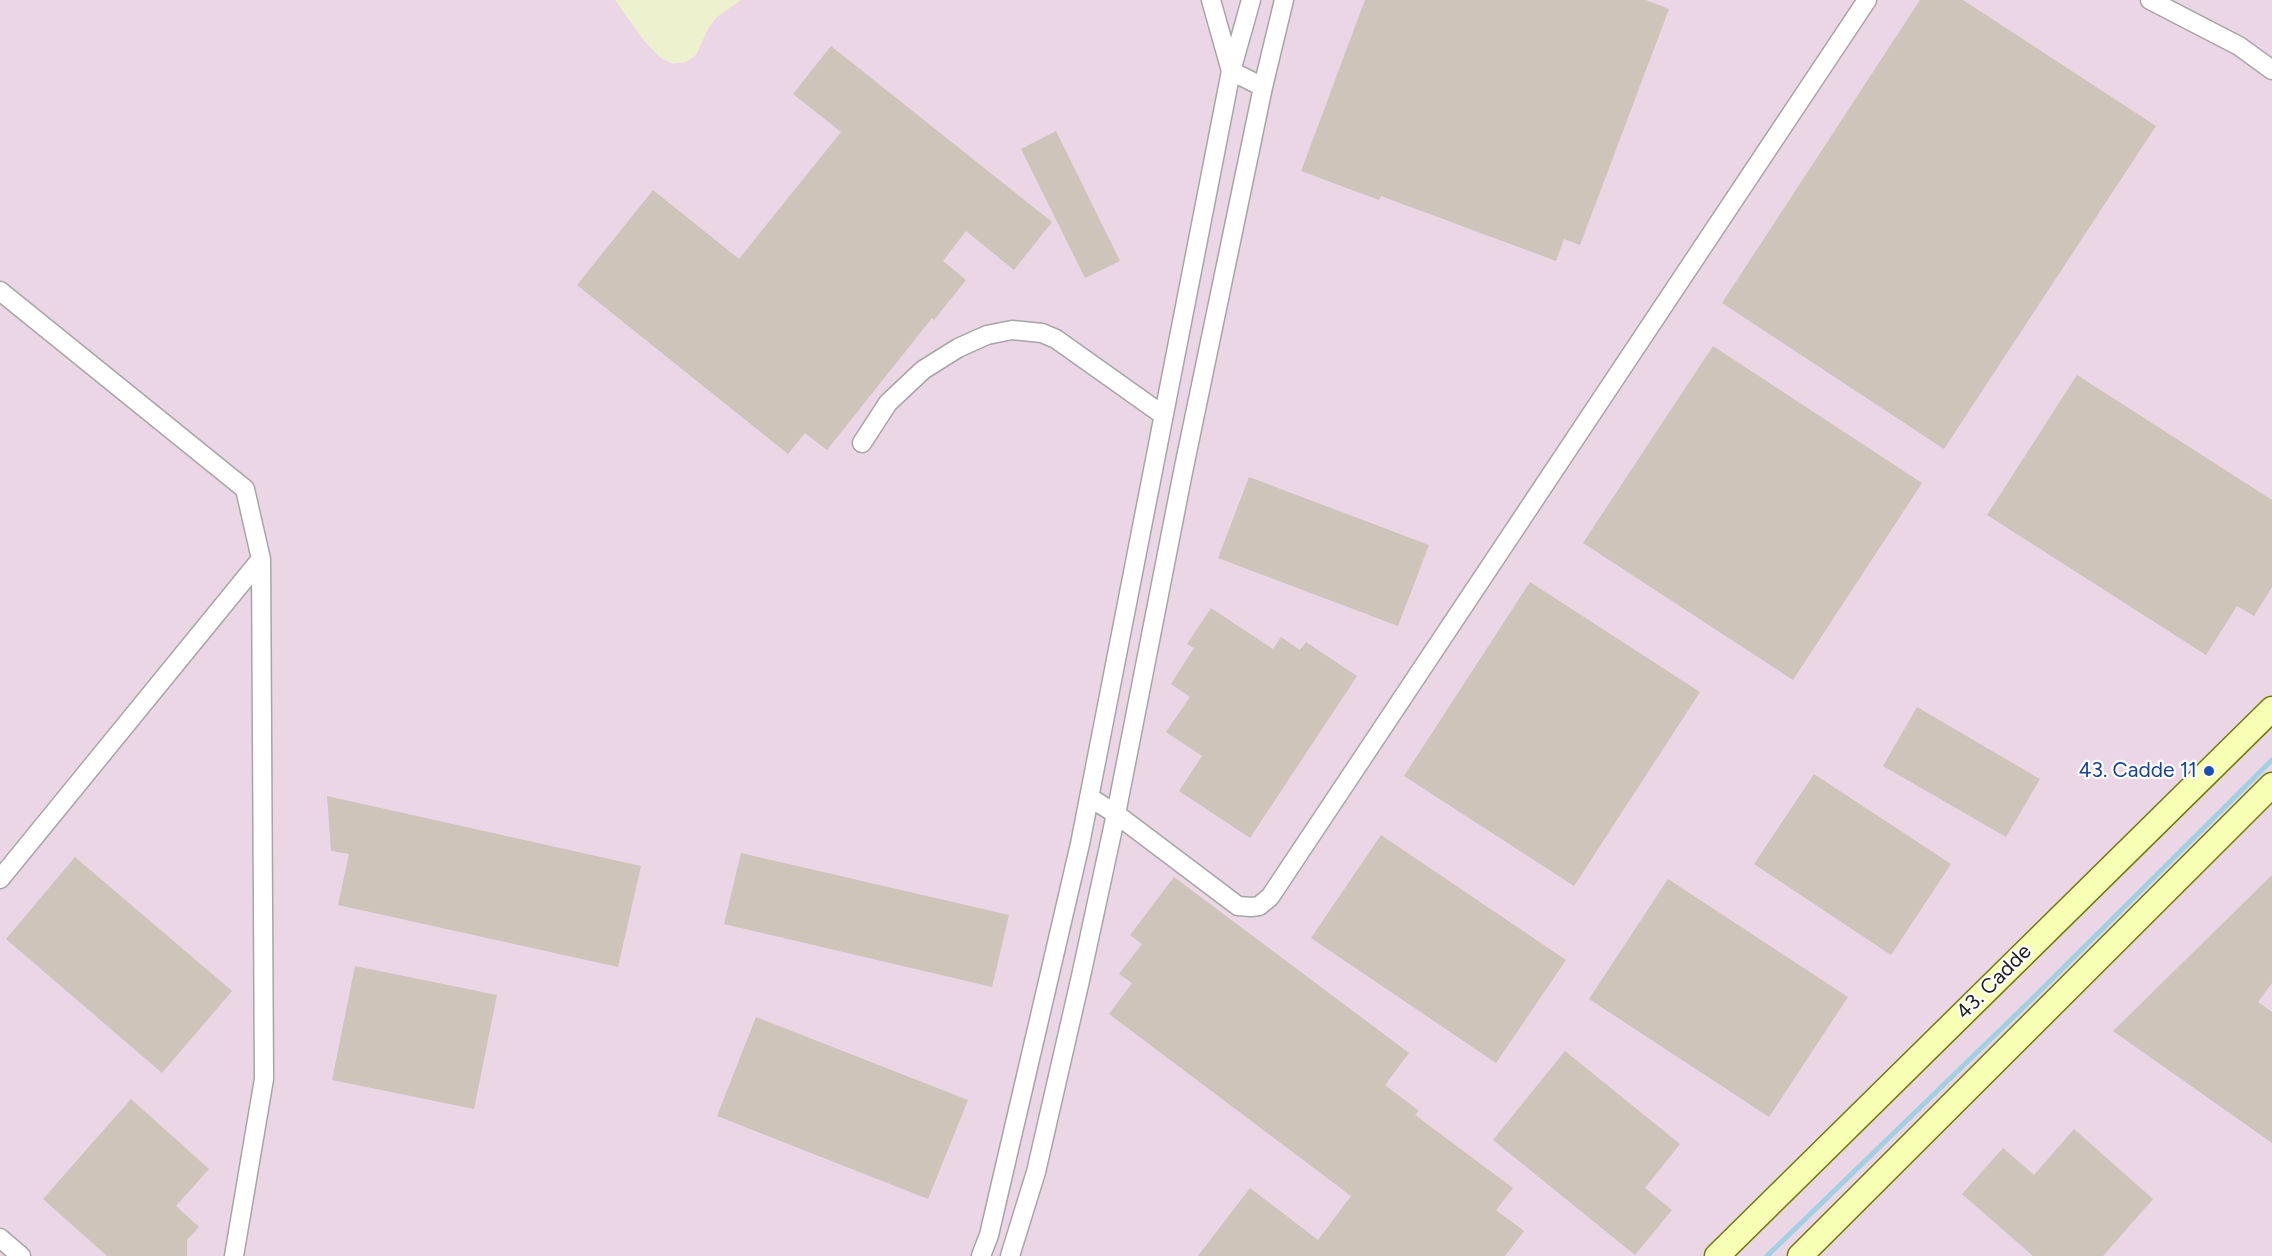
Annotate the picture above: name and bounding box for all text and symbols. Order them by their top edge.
place label: 43. Cadde 11 [2079,758,2197,784]
marker: 43. Cadde 11 [2202,764,2216,778]
street label: 43. Cadde [1951,939,2037,1025]

